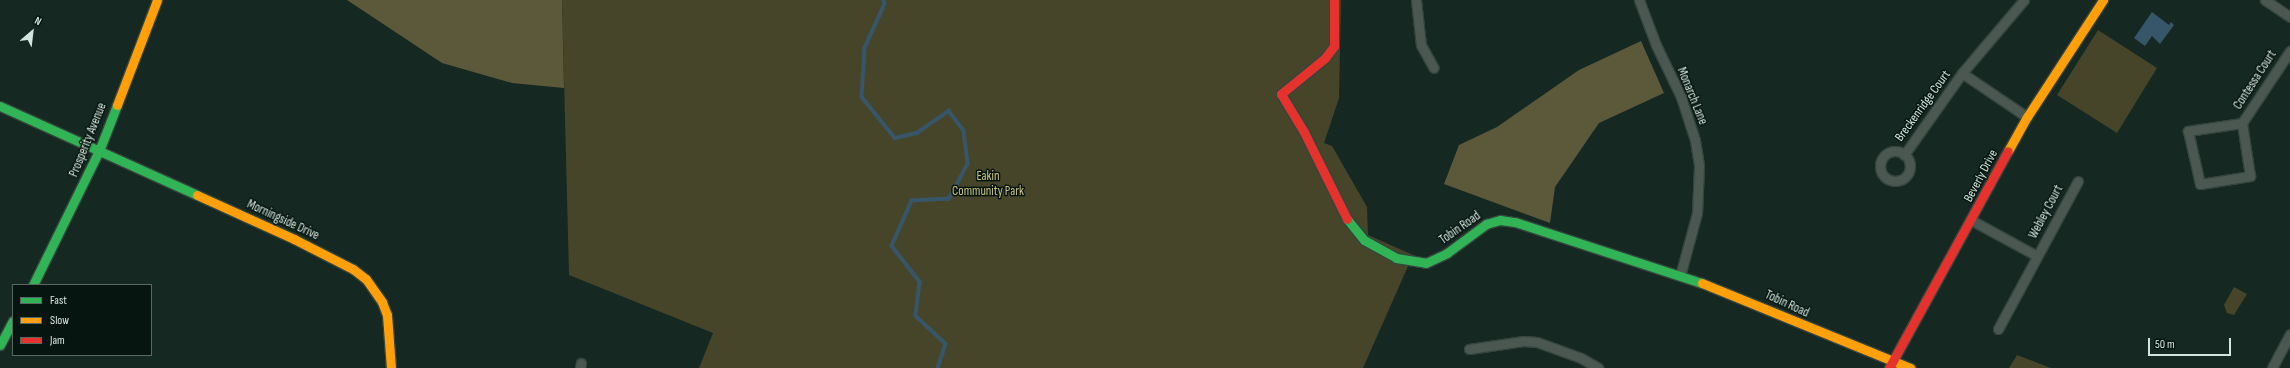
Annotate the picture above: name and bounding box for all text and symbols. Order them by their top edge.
north arrow [12,12,52,52]
text: N [32,14,44,28]
street label: Contessa Court [2230,47,2280,113]
street label: Monarch Lane [1673,65,1711,127]
street label: Breckenridge Court [1892,67,1954,145]
street label: Prosperity Avenue [66,101,110,179]
street label: Beverly Drive [1961,147,2001,205]
park label: Eakin Community Park [952,169,1024,200]
street label: Webley Court [2025,183,2067,241]
street label: Morningside Drive [244,196,322,244]
street label: Tobin Road [1436,208,1484,248]
legend [12,284,152,356]
street label: Tobin Road [1762,287,1812,321]
text: Fast [50,293,67,308]
text: Slow [50,313,69,328]
scale bar [2150,330,2233,356]
text: Jam [50,333,65,348]
text: 50 m [2155,337,2175,352]

